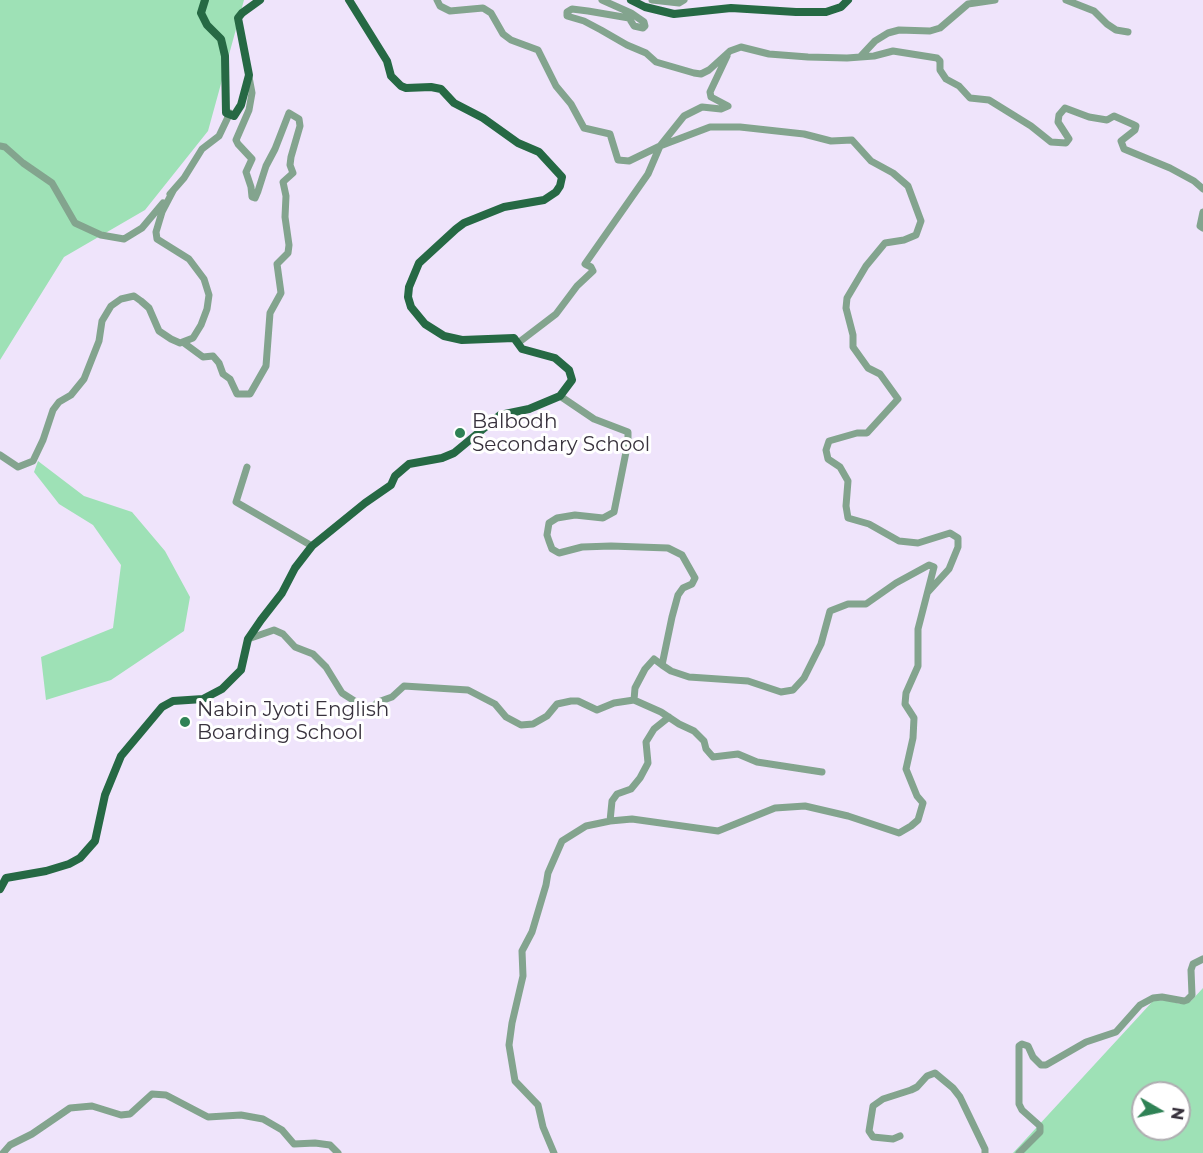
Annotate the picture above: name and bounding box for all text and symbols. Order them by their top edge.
place label: Balbodh Secondary School [472,410,650,457]
marker: Balbodh Secondary School [453,426,467,440]
place label: Nabin Jyoti English Boarding School [197,698,389,745]
marker: Nabin Jyoti English Boarding School [178,715,192,729]
north arrow [1131,1081,1191,1141]
text: N [1167,1106,1188,1121]

